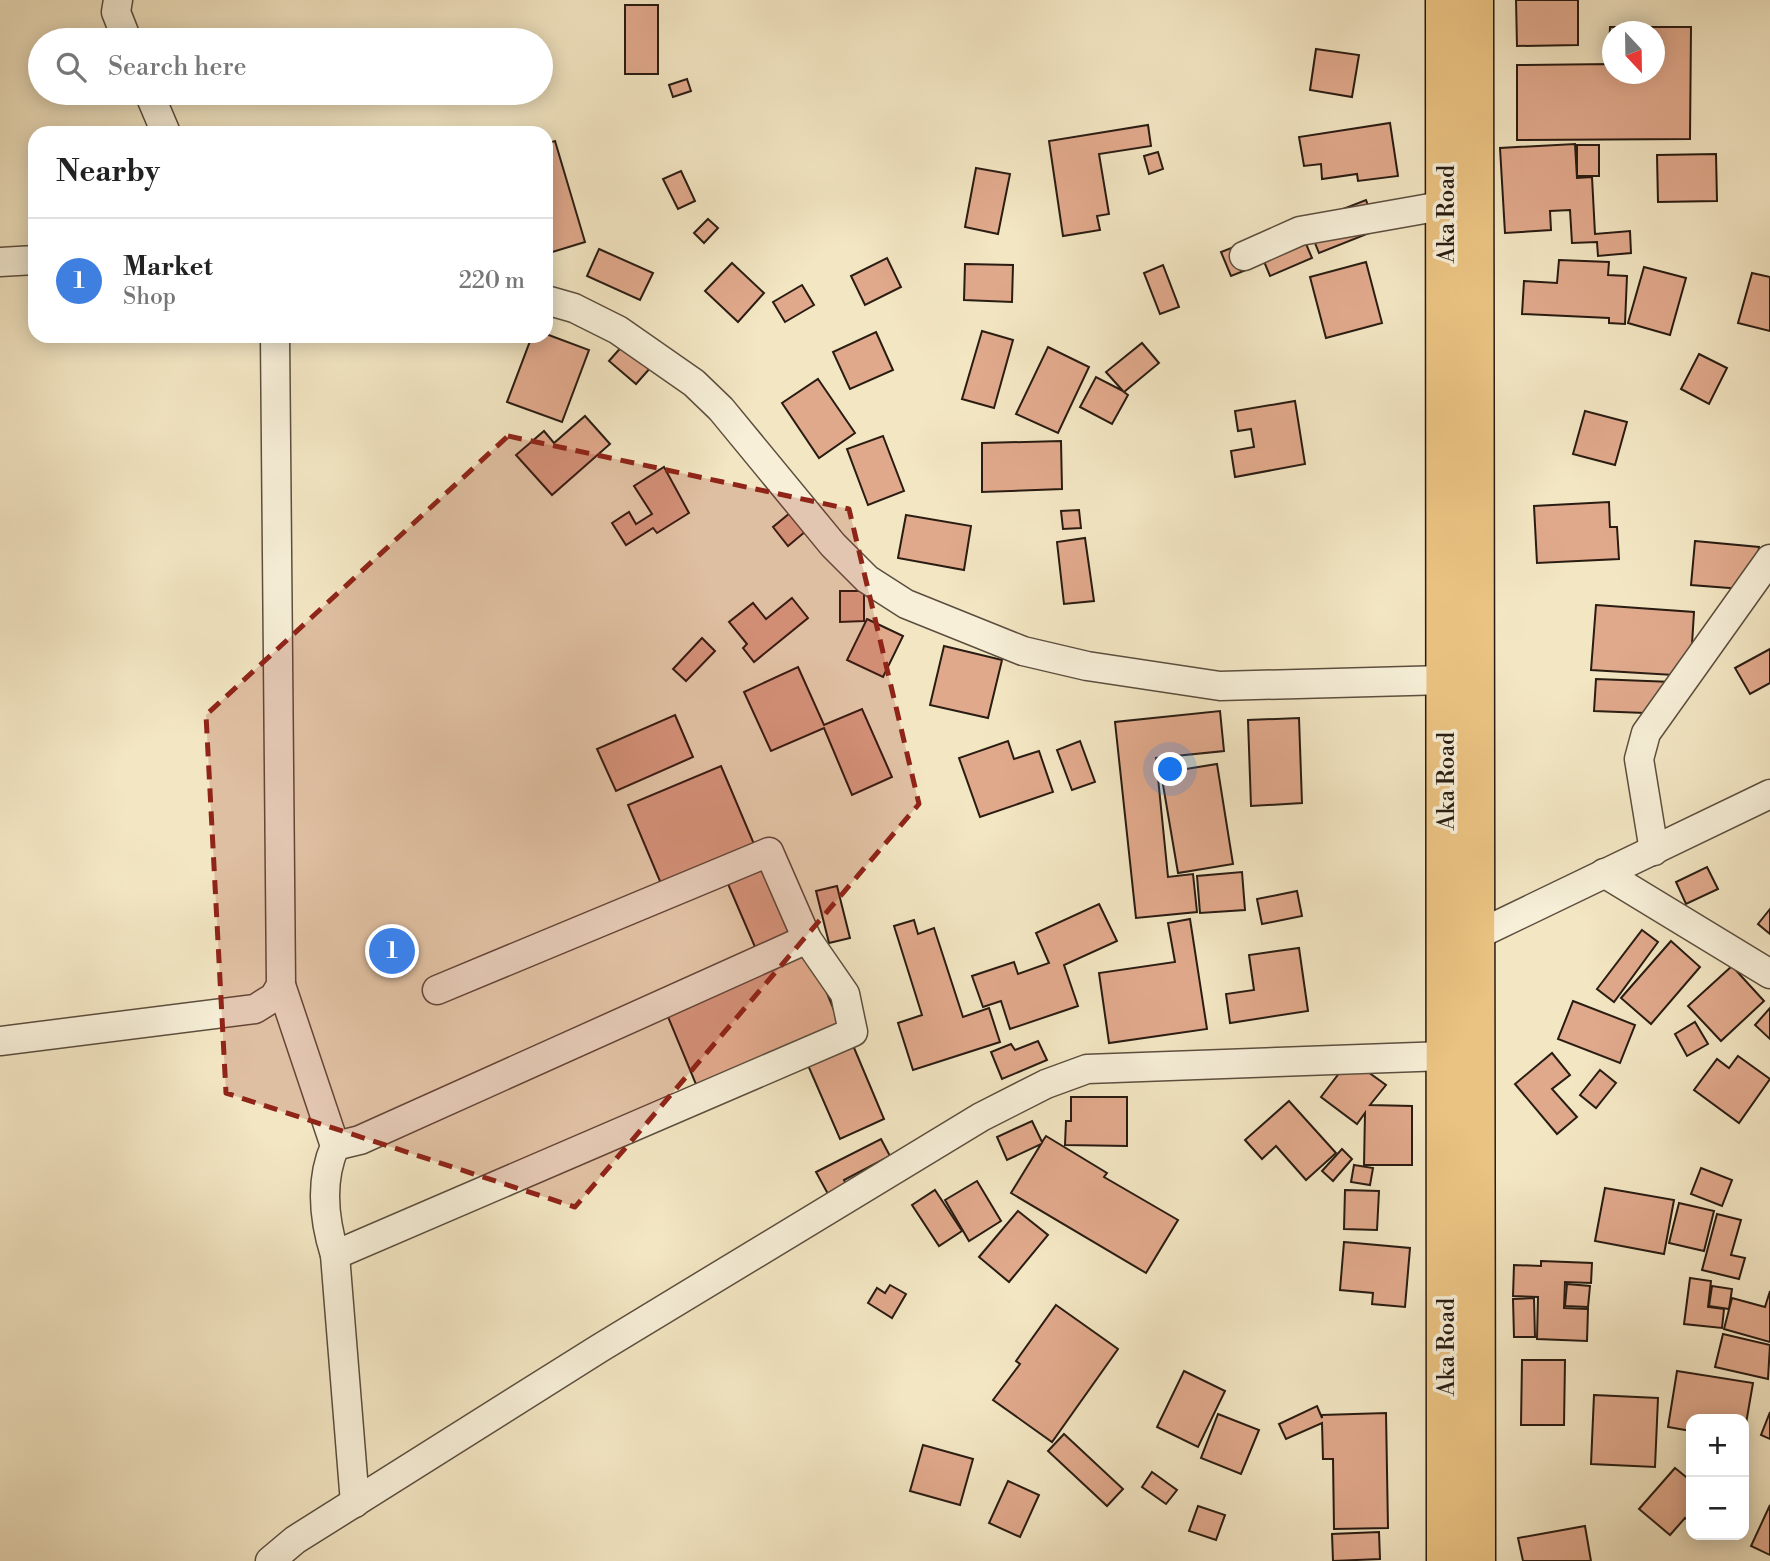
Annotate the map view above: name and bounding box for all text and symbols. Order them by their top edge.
north arrow [1602,21,1665,84]
search box [28,28,553,105]
icon: search [52,48,90,86]
text: Search here [108,51,247,83]
text: Nearby [56,153,160,191]
street label: Aka Road [1433,165,1461,264]
text: Market [123,251,213,283]
text: 1 [73,267,85,295]
text: 220 m [459,267,525,295]
text: Shop [123,283,176,311]
street label: Aka Road [1433,732,1461,831]
your location [1153,752,1187,786]
pin: 1 [369,925,415,977]
street label: Aka Road [1433,1298,1461,1397]
map controls [1686,1414,1749,1540]
button: + [1686,1414,1749,1477]
button: − [1686,1477,1749,1540]

